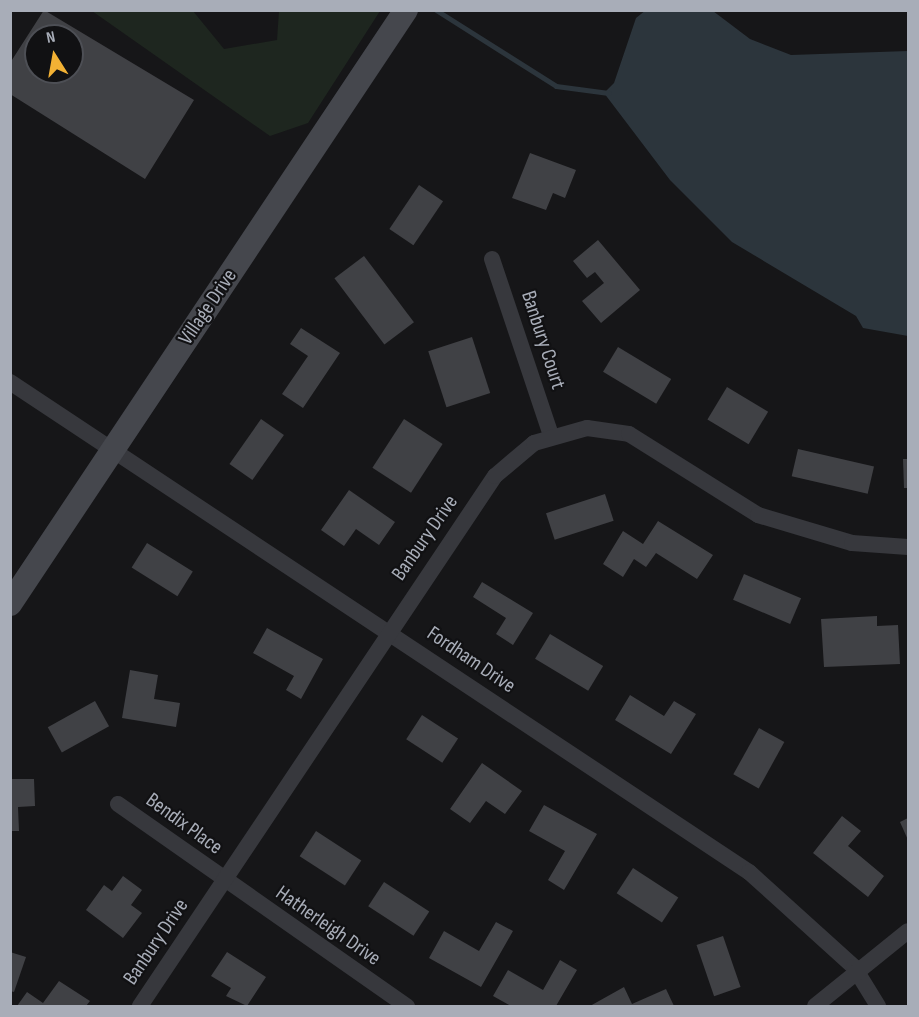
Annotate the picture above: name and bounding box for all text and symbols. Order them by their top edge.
north arrow [24,24,84,84]
text: N [45,28,57,48]
street label: Village Drive [174,264,242,350]
street label: Banbury Court [515,288,571,392]
street label: Banbury Drive [386,491,464,585]
street label: Fordham Drive [422,621,520,699]
street label: Bendix Place [141,788,227,860]
street label: Hatherleigh Drive [271,881,385,971]
street label: Banbury Drive [118,894,194,990]

